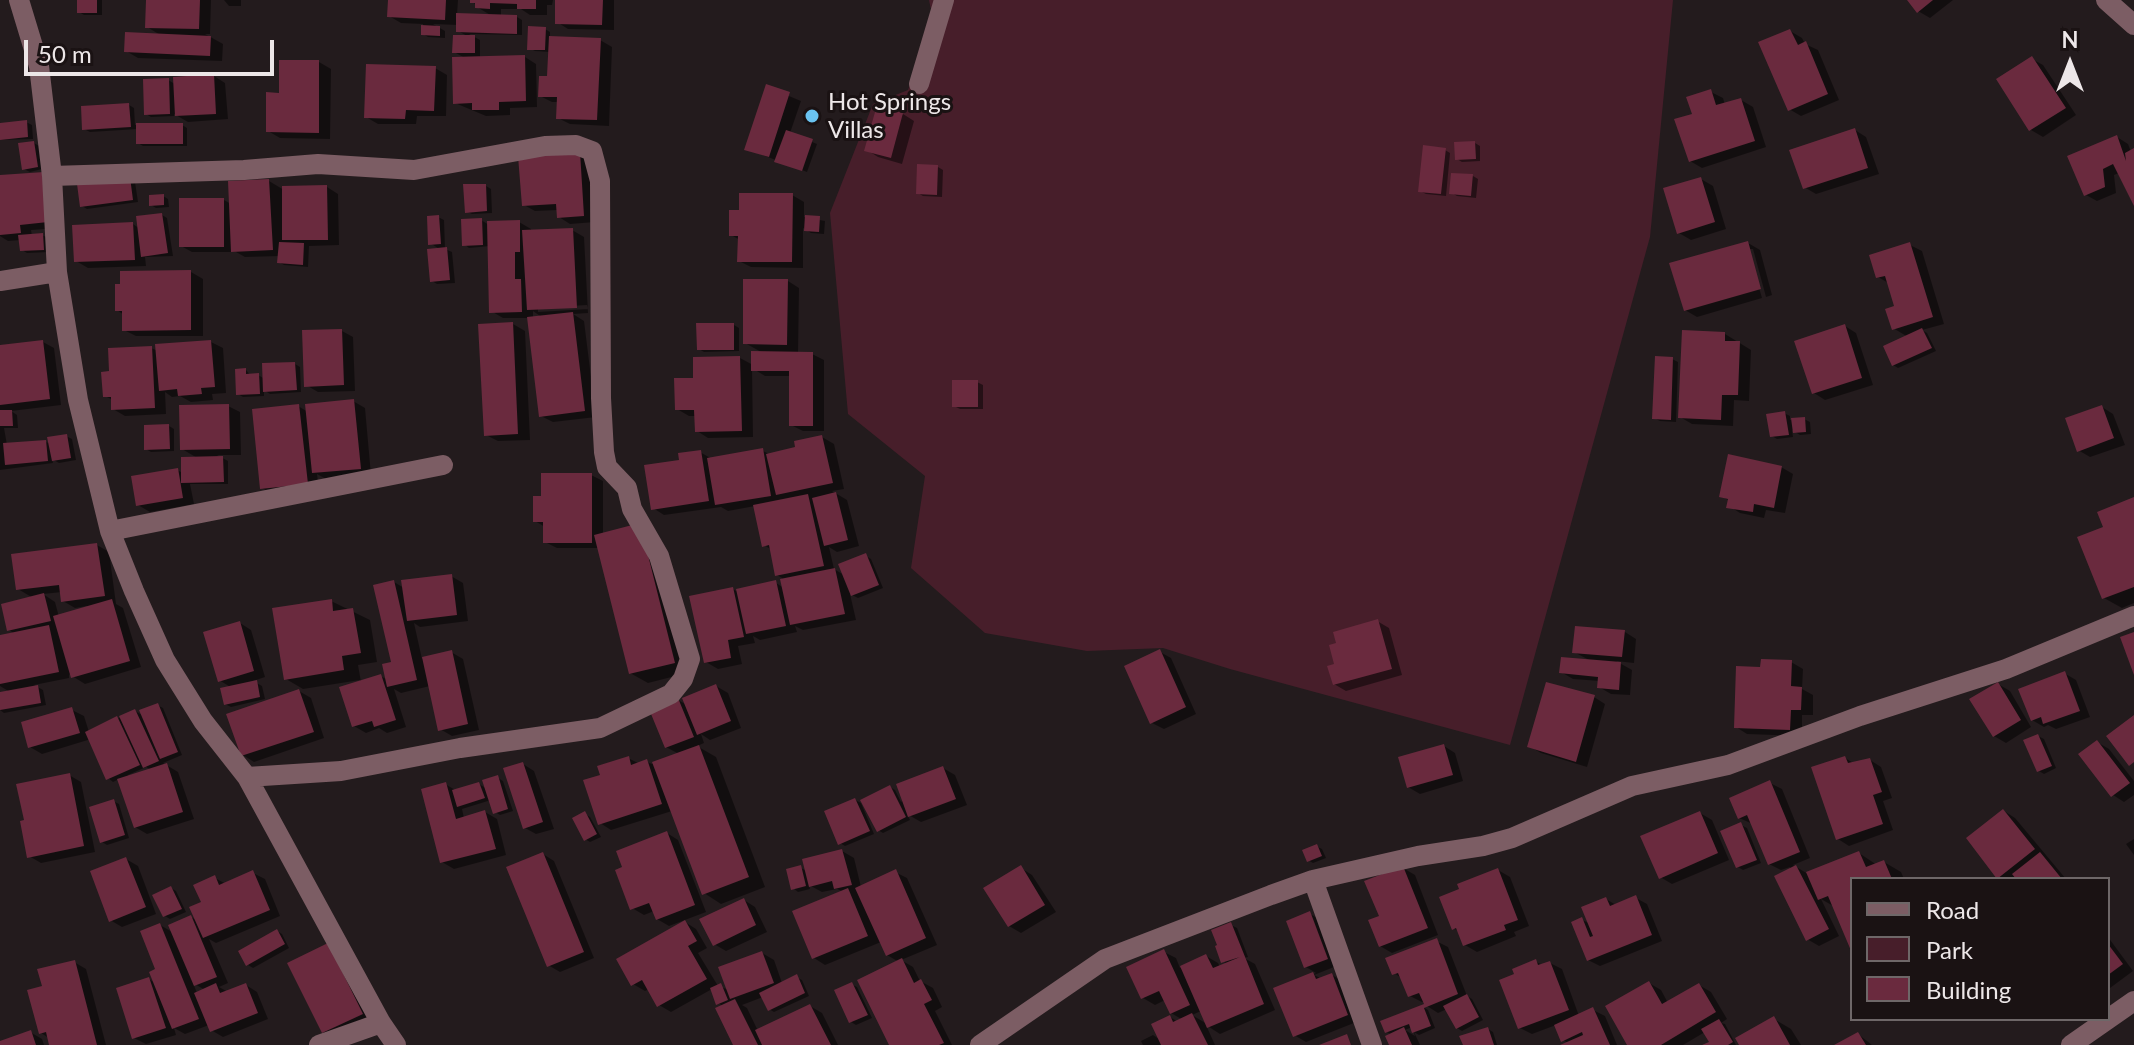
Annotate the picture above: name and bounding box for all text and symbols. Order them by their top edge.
scale bar [28,24,278,74]
north arrow [2030,24,2110,104]
text: N [2062,26,2078,53]
text: 50 m [38,39,92,68]
place label: Hot Springs Villas [828,88,951,144]
marker: Hot Springs Villas [803,107,821,125]
legend [1850,877,2110,1021]
text: Road [1926,895,1979,924]
text: Park [1926,935,1973,964]
text: Building [1926,975,2011,1004]

